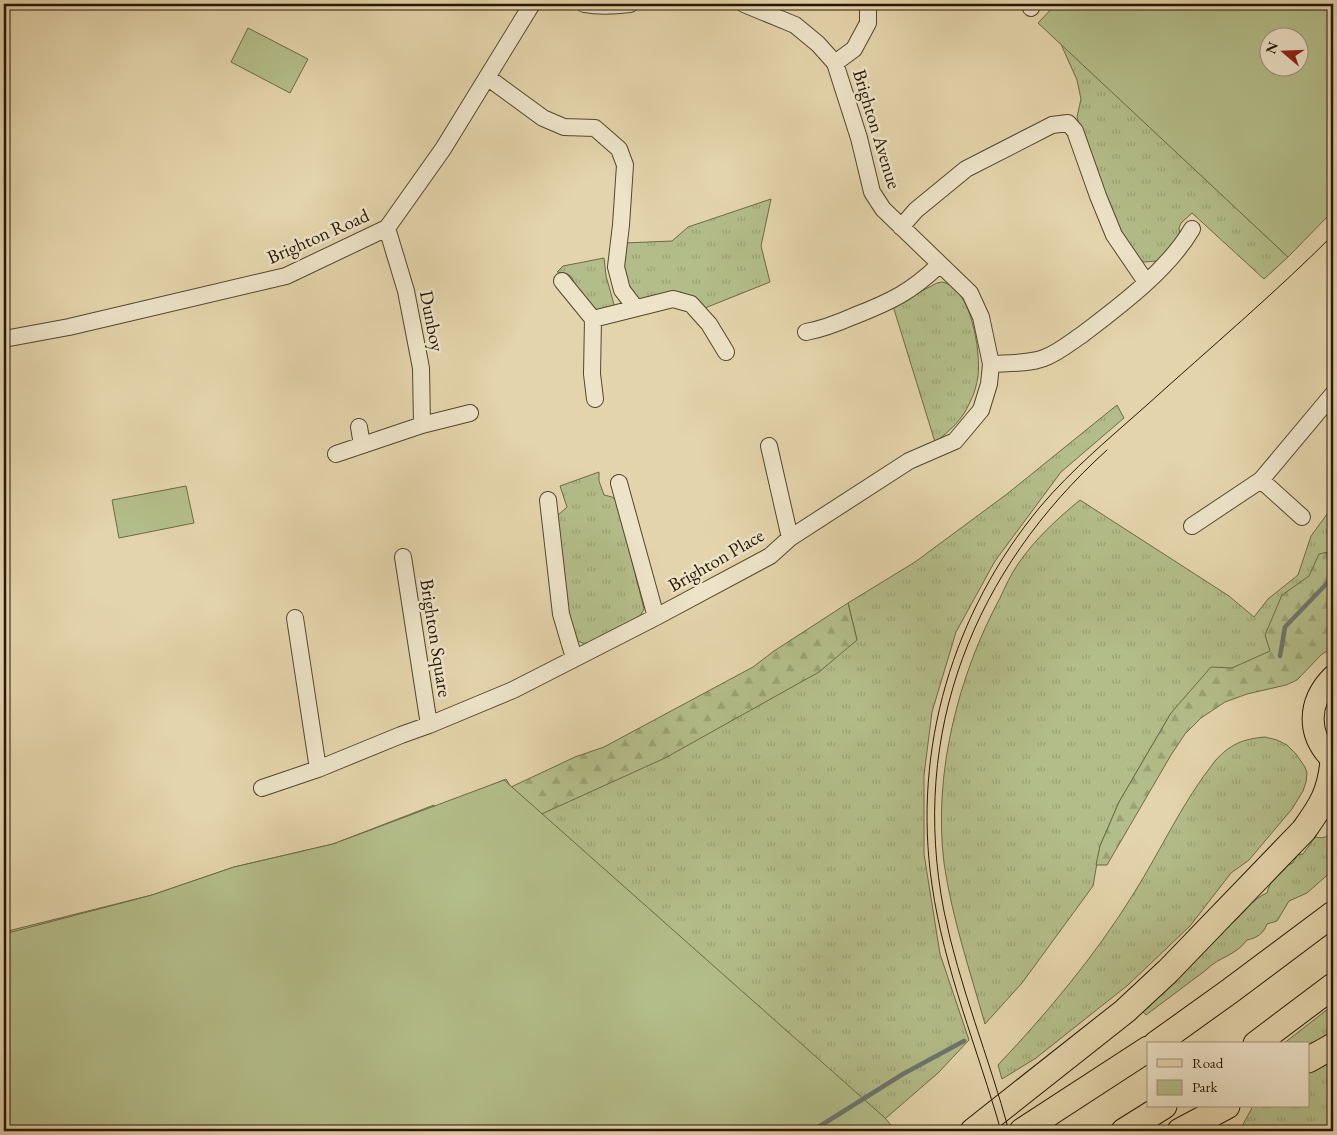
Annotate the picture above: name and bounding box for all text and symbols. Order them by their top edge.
north arrow [1260,28,1310,78]
text: N [1261,39,1282,56]
street label: Brighton Avenue [847,66,907,192]
street label: Brighton Road [263,202,373,270]
street label: Dunboy [414,288,450,354]
street label: Brighton Place [663,522,769,598]
street label: Brighton Square [414,577,458,699]
legend [1147,1042,1310,1108]
text: Road [1192,1053,1224,1072]
text: Park [1192,1077,1219,1096]

